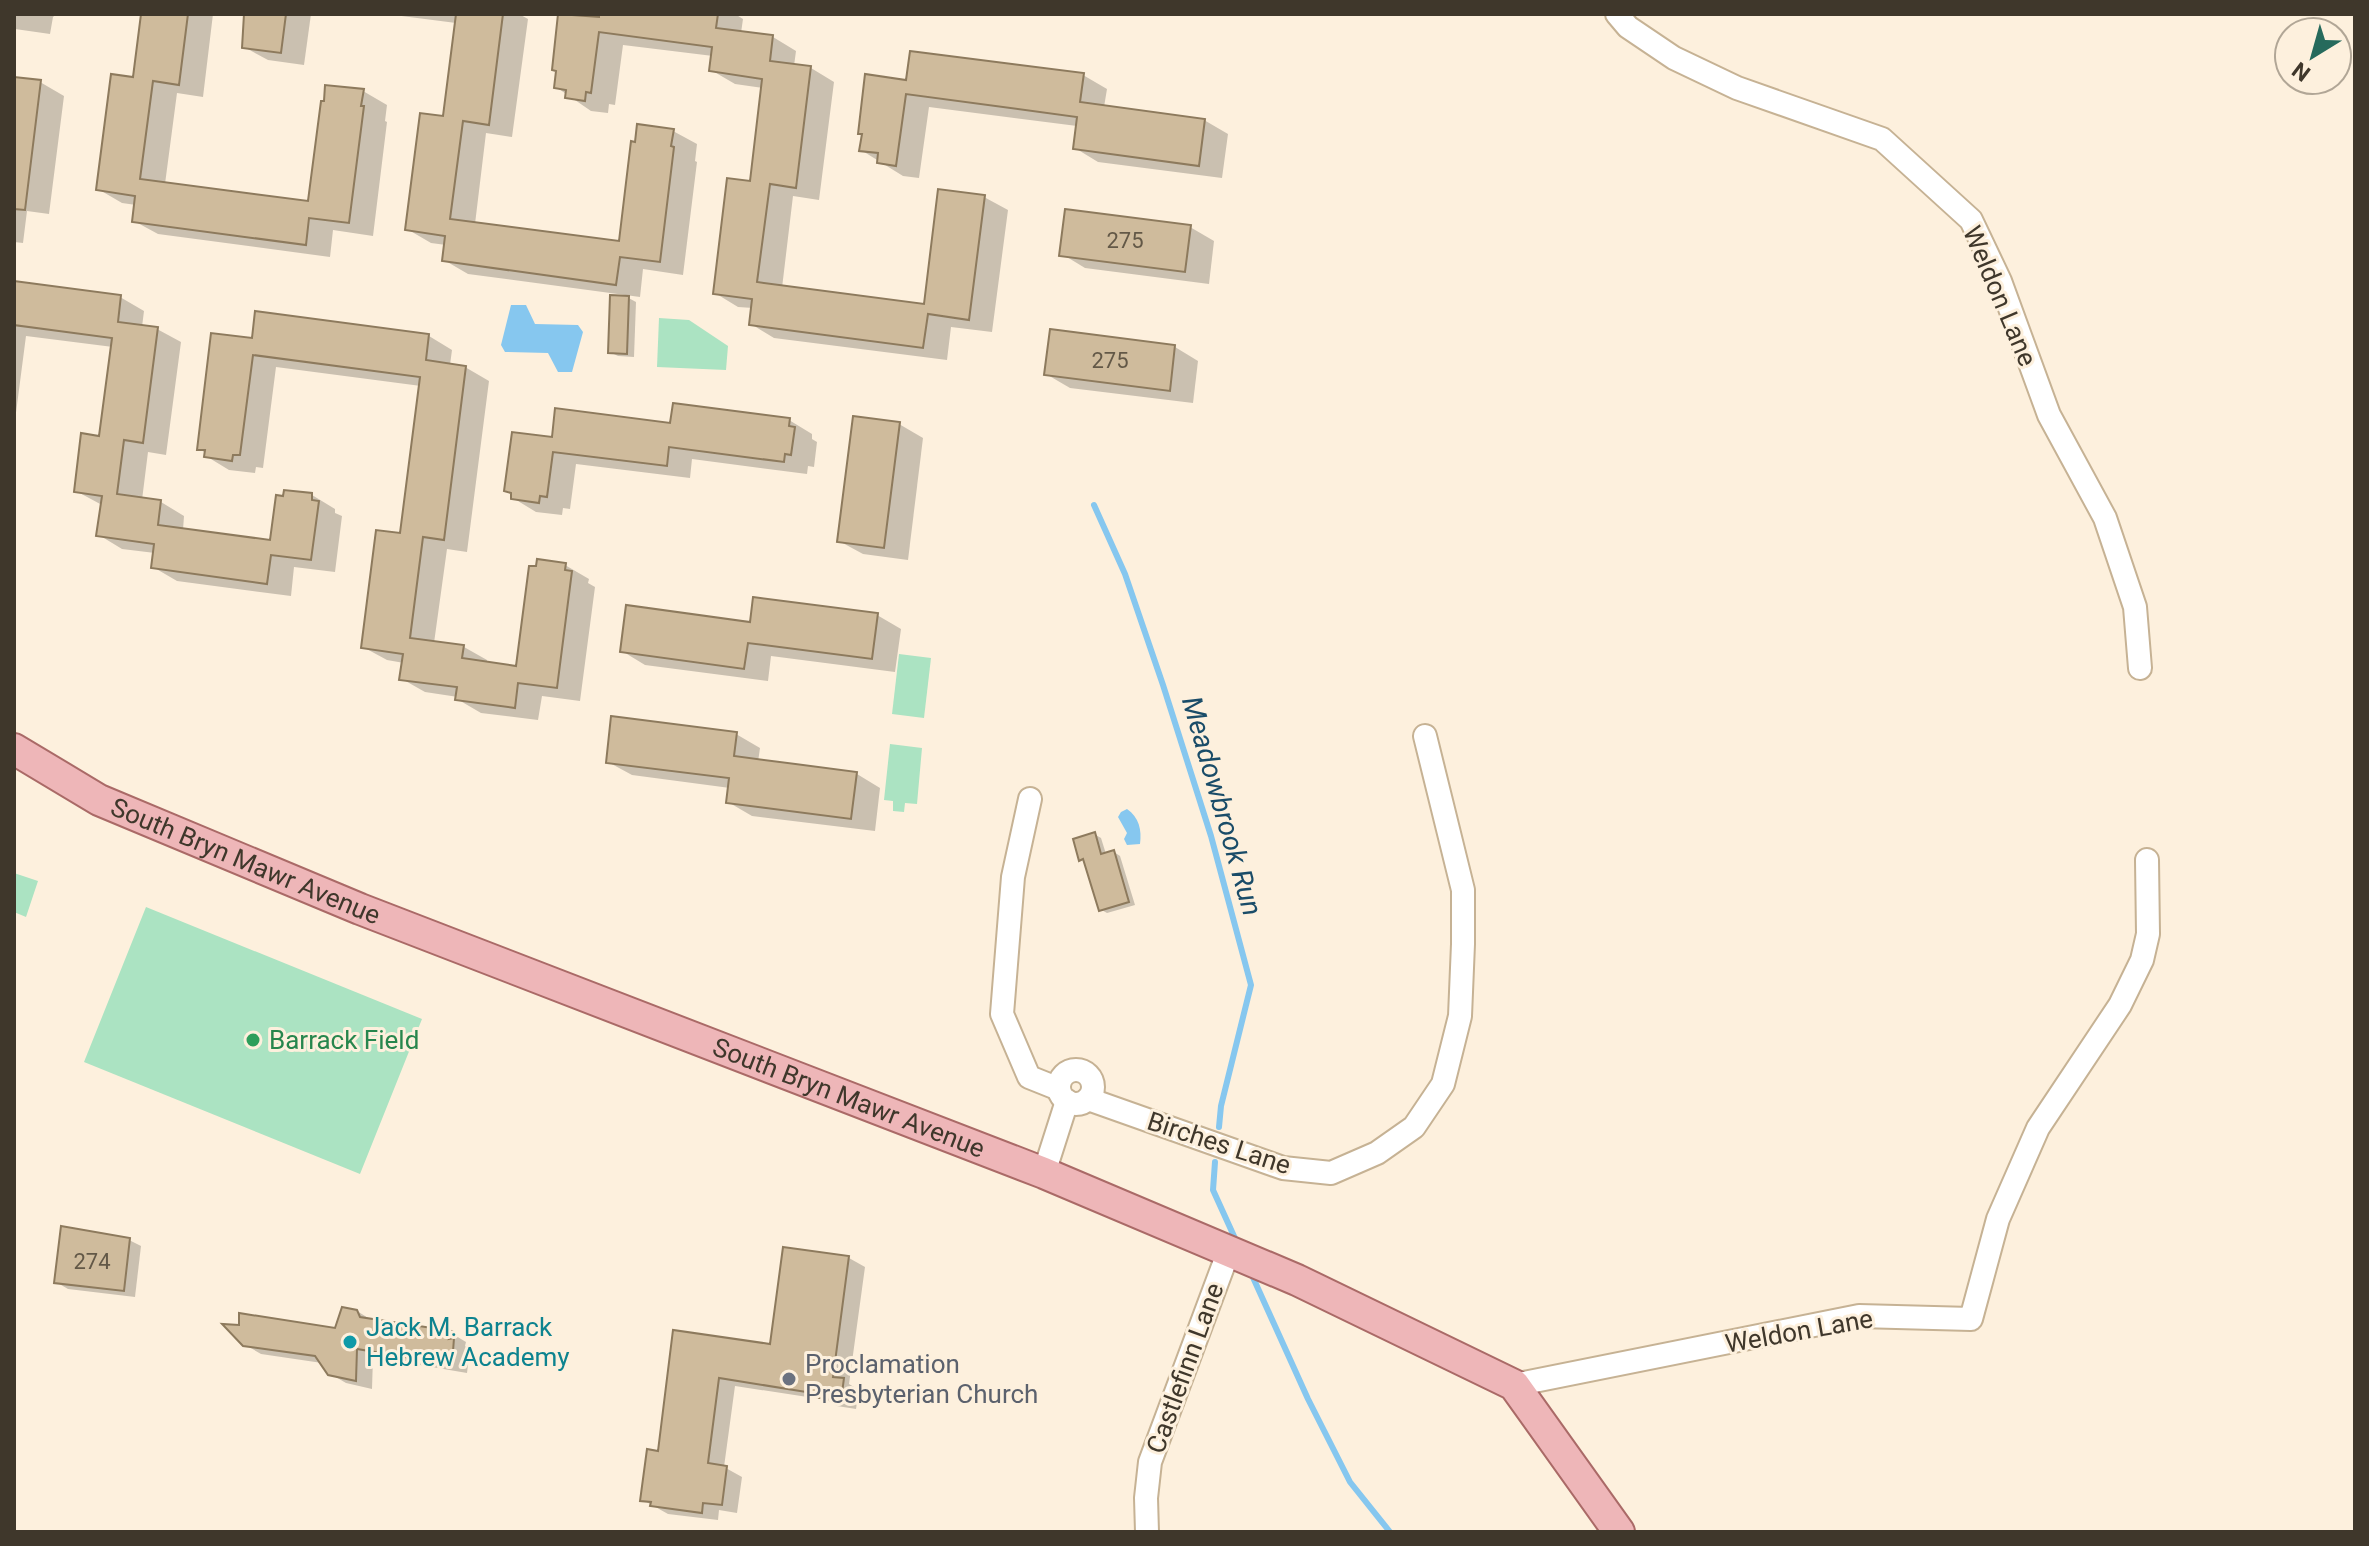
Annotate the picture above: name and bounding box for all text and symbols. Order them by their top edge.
north arrow [2273,16,2353,96]
text: N [2288,57,2315,86]
street label: Weldon Lane [1957,221,2043,371]
house number: 275 [1106,228,1144,253]
house number: 275 [1091,348,1129,373]
water label: Meadowbrook Run [1175,693,1269,919]
street label: South Bryn Mawr Avenue [106,792,385,930]
place label: Barrack Field [269,1025,419,1055]
marker: Barrack Field [244,1031,262,1049]
street label: South Bryn Mawr Avenue [709,1032,989,1164]
street label: Birches Lane [1144,1106,1294,1180]
house number: 274 [73,1249,111,1274]
street label: Castlefinn Lane [1140,1279,1230,1457]
street label: Weldon Lane [1723,1303,1875,1359]
place label: Jack M. Barrack Hebrew Academy [366,1312,570,1372]
marker: Jack M. Barrack Hebrew Academy [341,1333,359,1351]
place label: Proclamation Presbyterian Church [805,1349,1038,1409]
marker: Proclamation Presbyterian Church [780,1370,798,1388]

